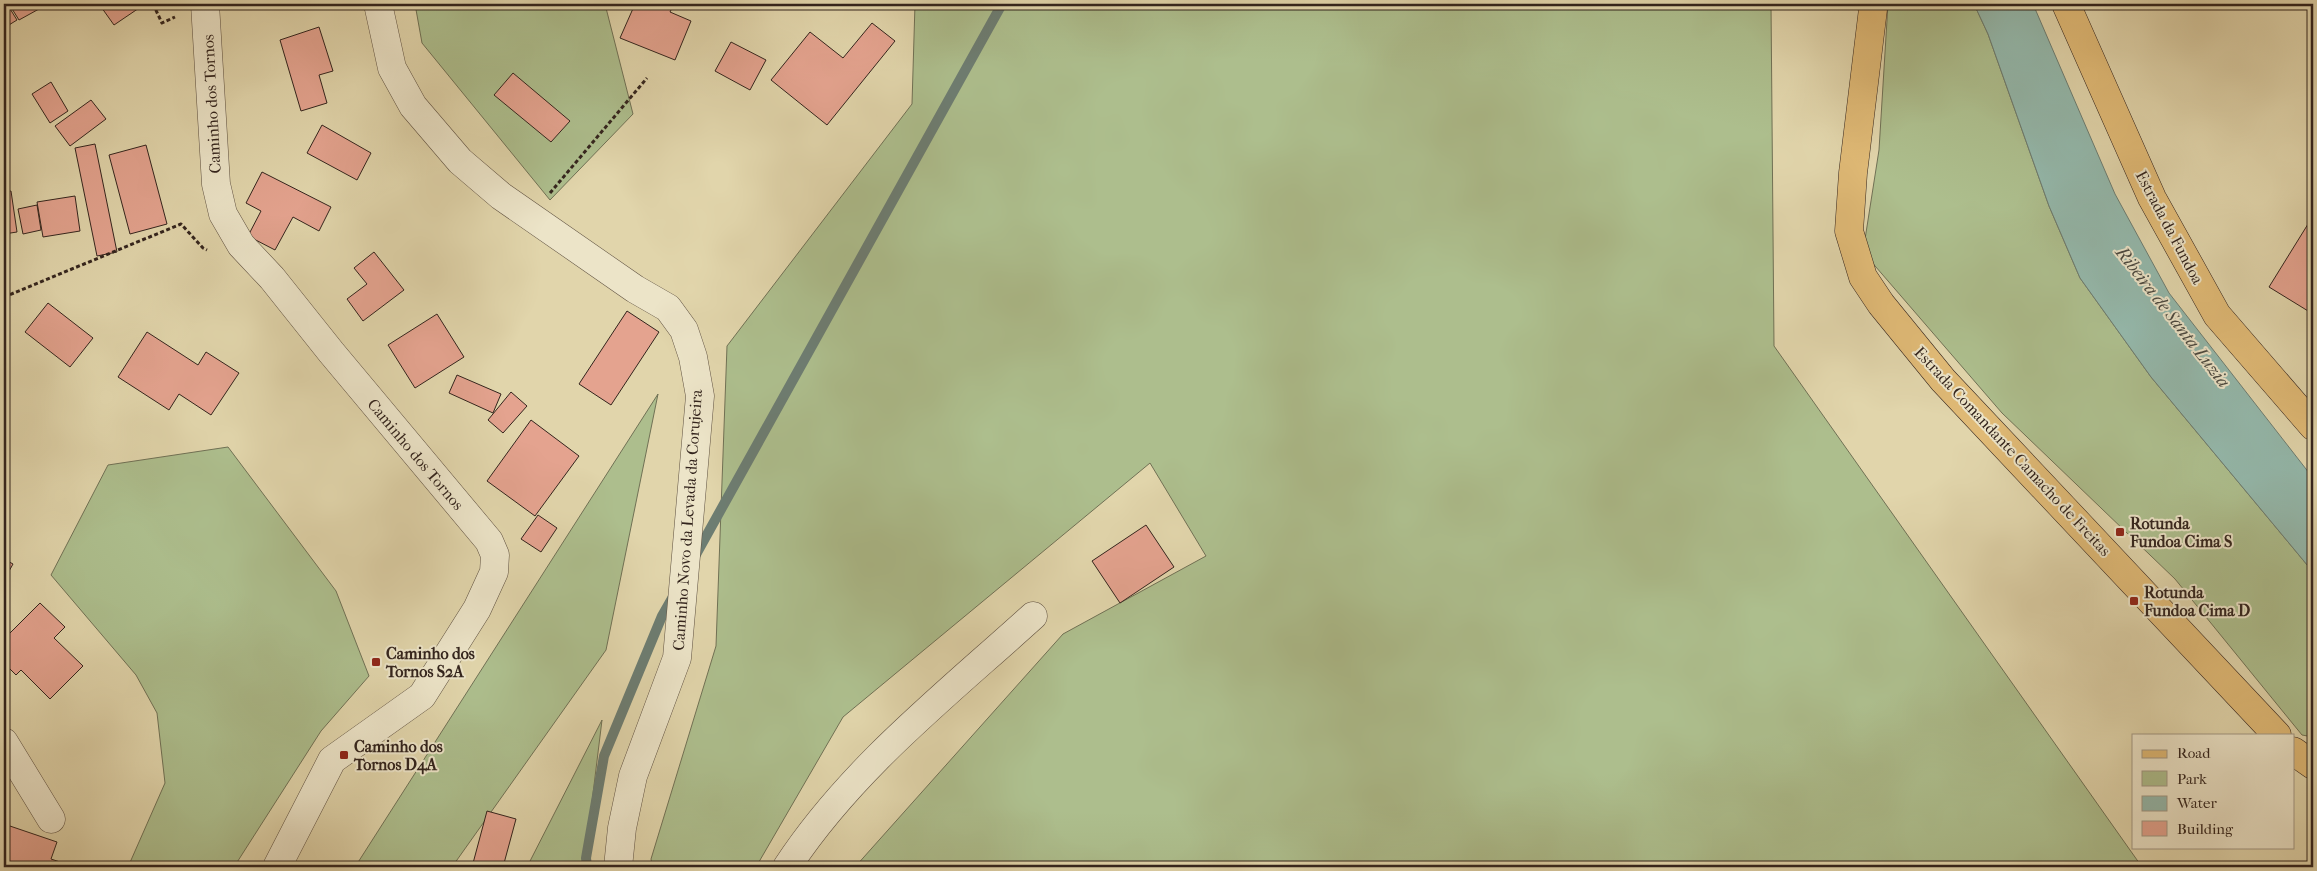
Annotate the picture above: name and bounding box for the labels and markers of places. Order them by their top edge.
place label: Rotunda Fundoa Cima S [2129,514,2232,551]
marker: Rotunda Fundoa Cima S [2114,526,2126,538]
place label: Rotunda Fundoa Cima D [2143,583,2250,620]
marker: Rotunda Fundoa Cima D [2128,595,2140,607]
place label: Caminho dos Tornos S2A [385,644,475,681]
marker: Caminho dos Tornos S2A [370,656,382,668]
place label: Caminho dos Tornos D4A [353,737,443,775]
marker: Caminho dos Tornos D4A [338,749,350,761]

